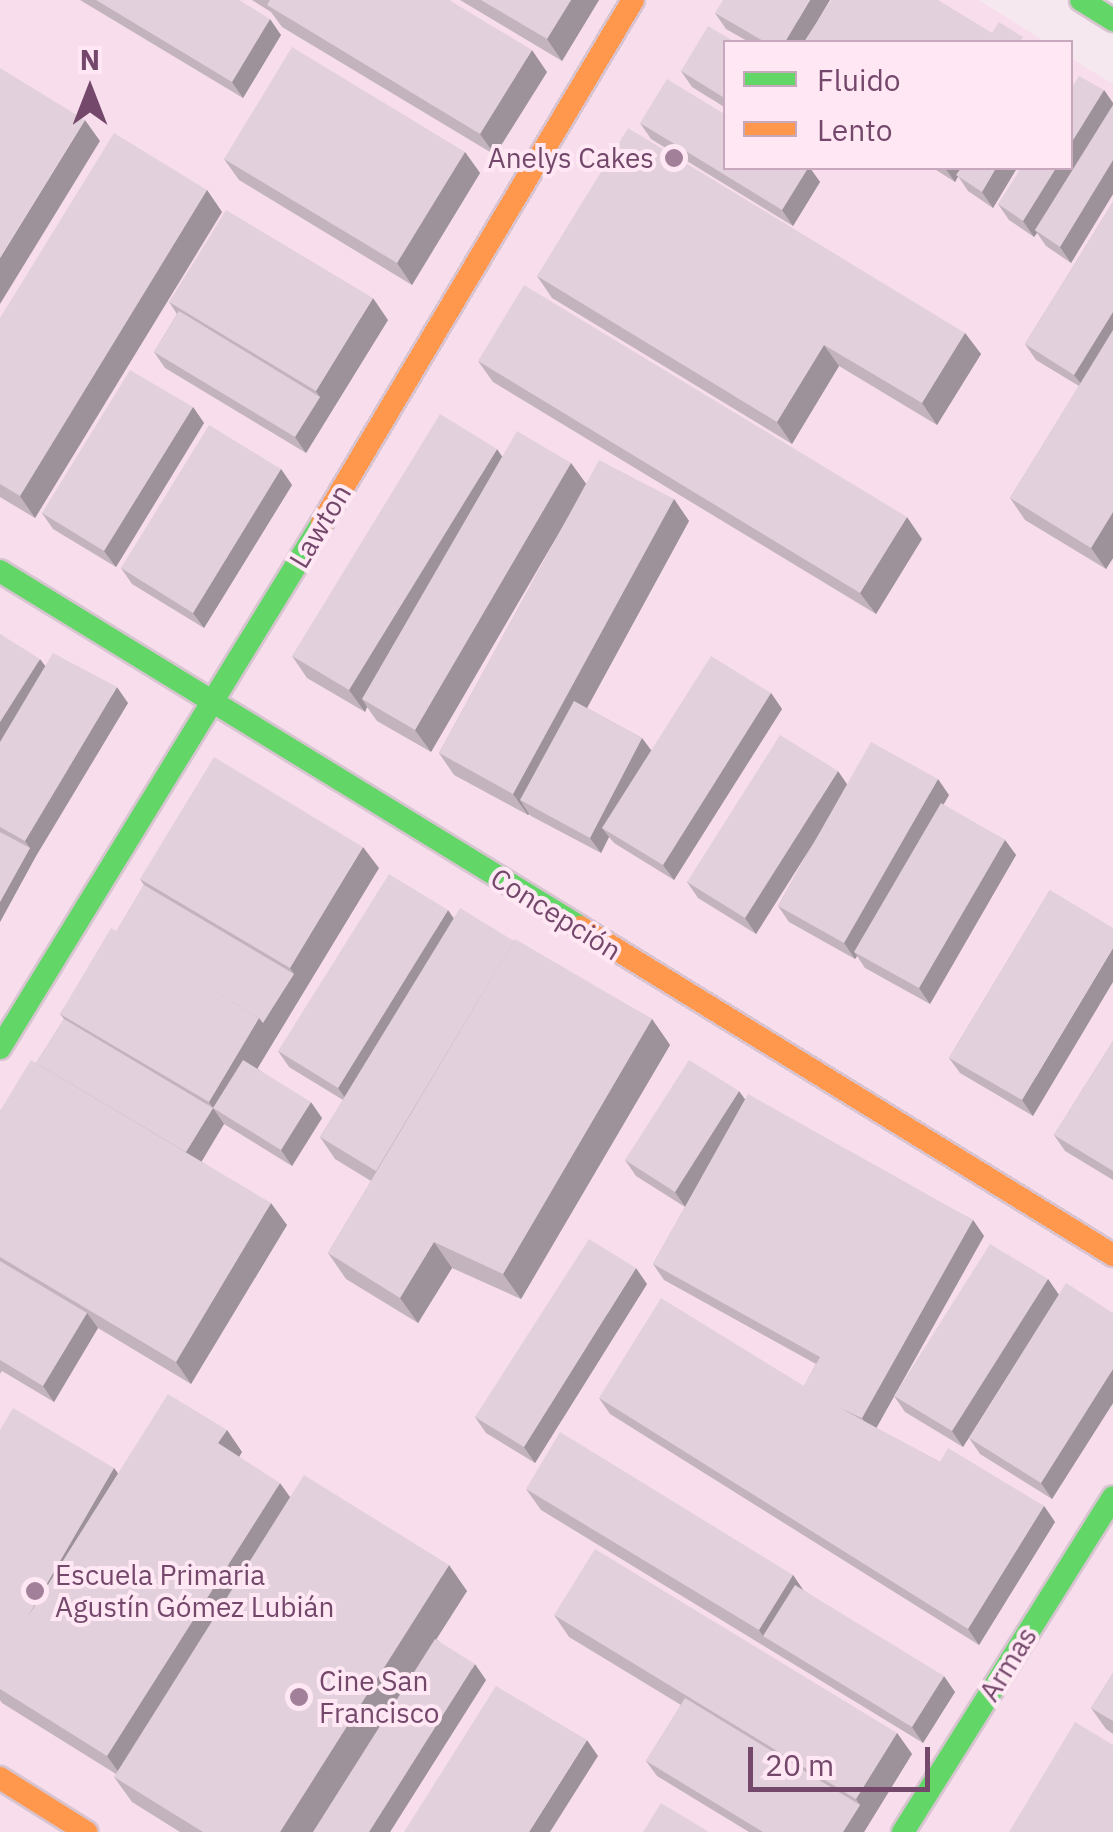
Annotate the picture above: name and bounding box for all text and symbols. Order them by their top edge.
north arrow [40,40,140,140]
legend [723,40,1073,170]
text: N [80,41,100,78]
text: Fluido [817,60,901,99]
text: Lento [817,110,892,149]
place label: Anelys Cakes [488,141,654,175]
marker: Anelys Cakes [663,147,685,169]
street label: Lawton [282,478,358,574]
street label: Concepción [485,861,627,967]
place label: Escuela Primaria Agustín Gómez Lubián [55,1558,334,1624]
marker: Escuela Primaria Agustín Gómez Lubián [24,1580,46,1602]
street label: Armas [972,1621,1044,1707]
place label: Cine San Francisco [319,1664,439,1730]
marker: Cine San Francisco [288,1686,310,1708]
scale bar [753,1727,936,1789]
text: 20 m [765,1745,834,1784]

